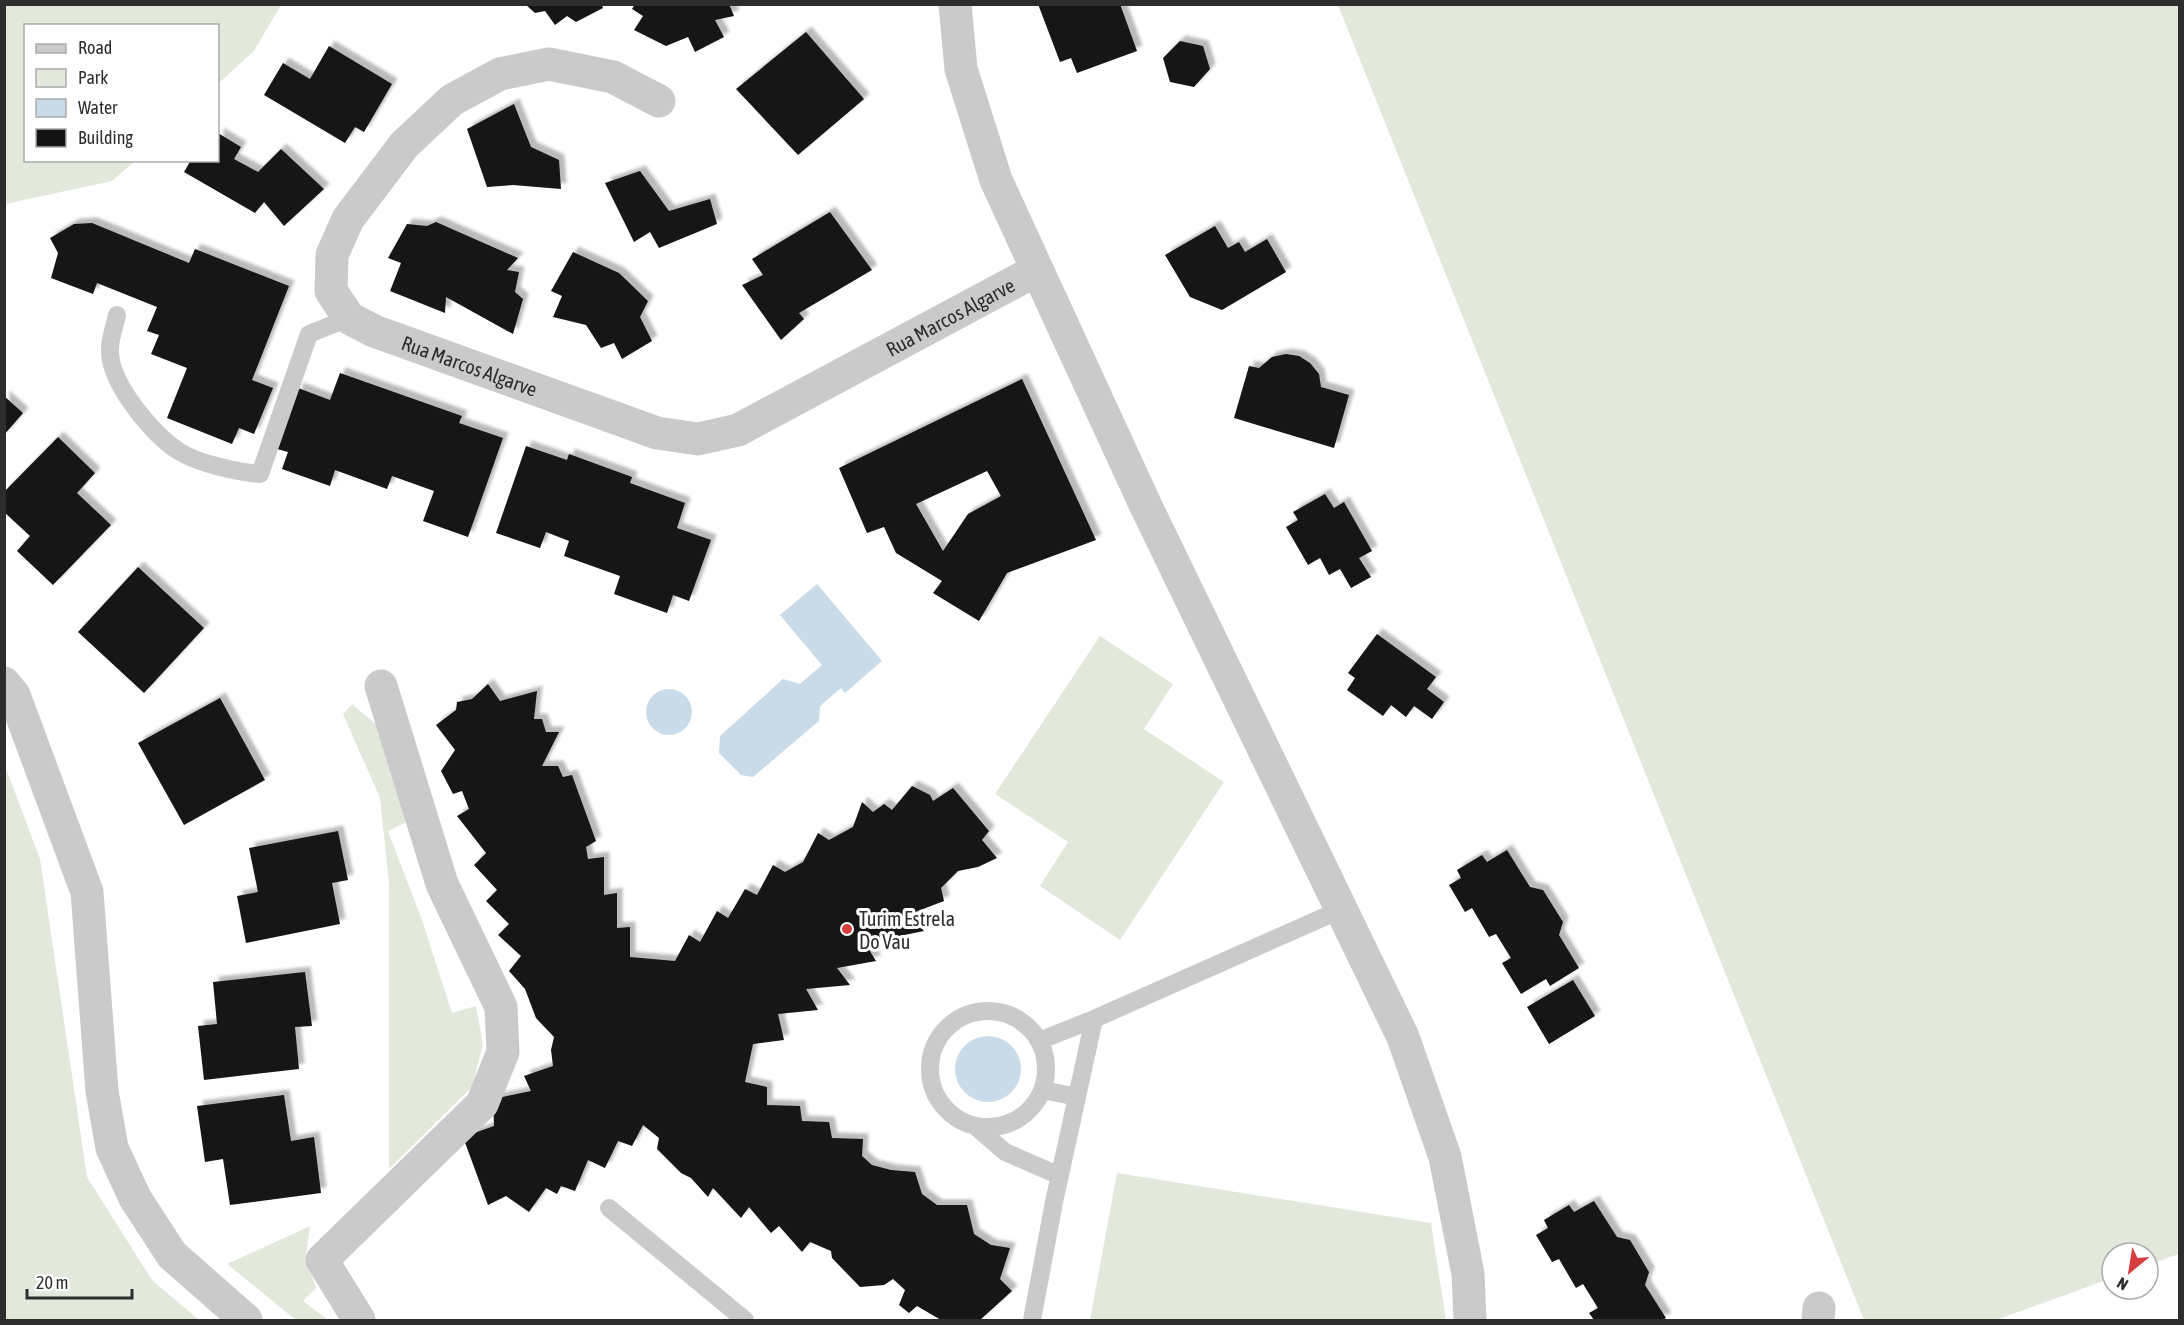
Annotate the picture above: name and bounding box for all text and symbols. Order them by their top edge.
legend [24,24,219,162]
text: Road [78,37,112,58]
text: Park [78,67,108,88]
text: Water [78,97,118,118]
text: Building [78,127,133,148]
street label: Rua Marcos Algarve [882,273,1018,360]
street label: Rua Marcos Algarve [399,330,540,400]
place label: Turim Estrela Do Vau [859,907,955,953]
marker: Turim Estrela Do Vau [840,922,854,936]
north arrow [2100,1241,2160,1301]
scale bar [27,1262,132,1300]
text: 20 m [36,1272,68,1293]
text: N [2114,1274,2131,1294]

